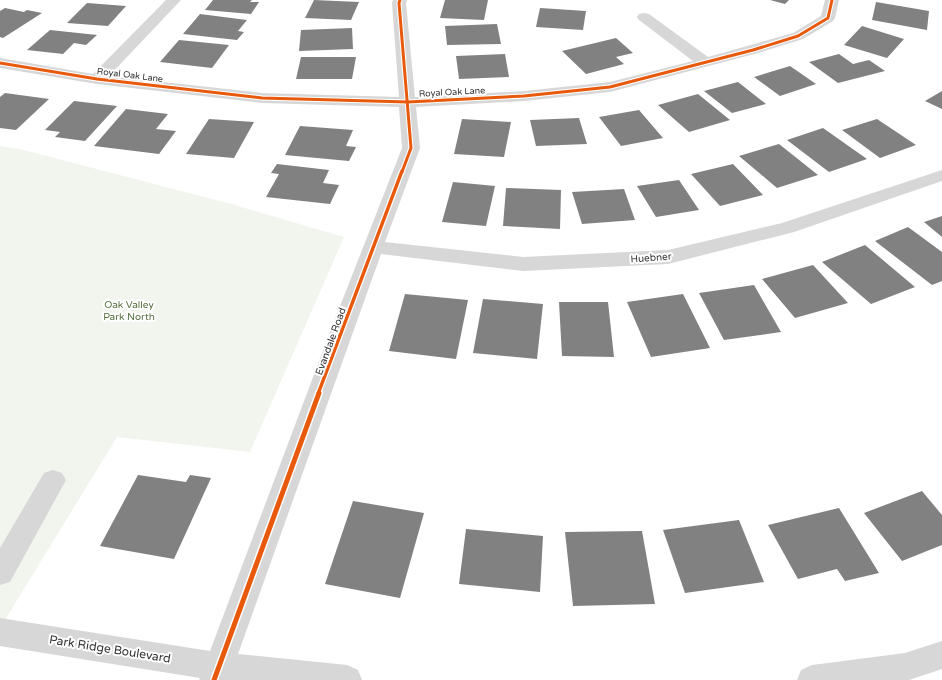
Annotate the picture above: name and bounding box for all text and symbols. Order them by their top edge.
street label: Royal Oak Lane [96,66,164,85]
street label: Royal Oak Lane [418,85,486,100]
street label: Huebner [630,251,672,265]
park label: Oak Valley Park North [103,299,155,323]
street label: Evandale Road [313,306,349,377]
street label: Park Ridge Boulevard [48,632,172,666]

